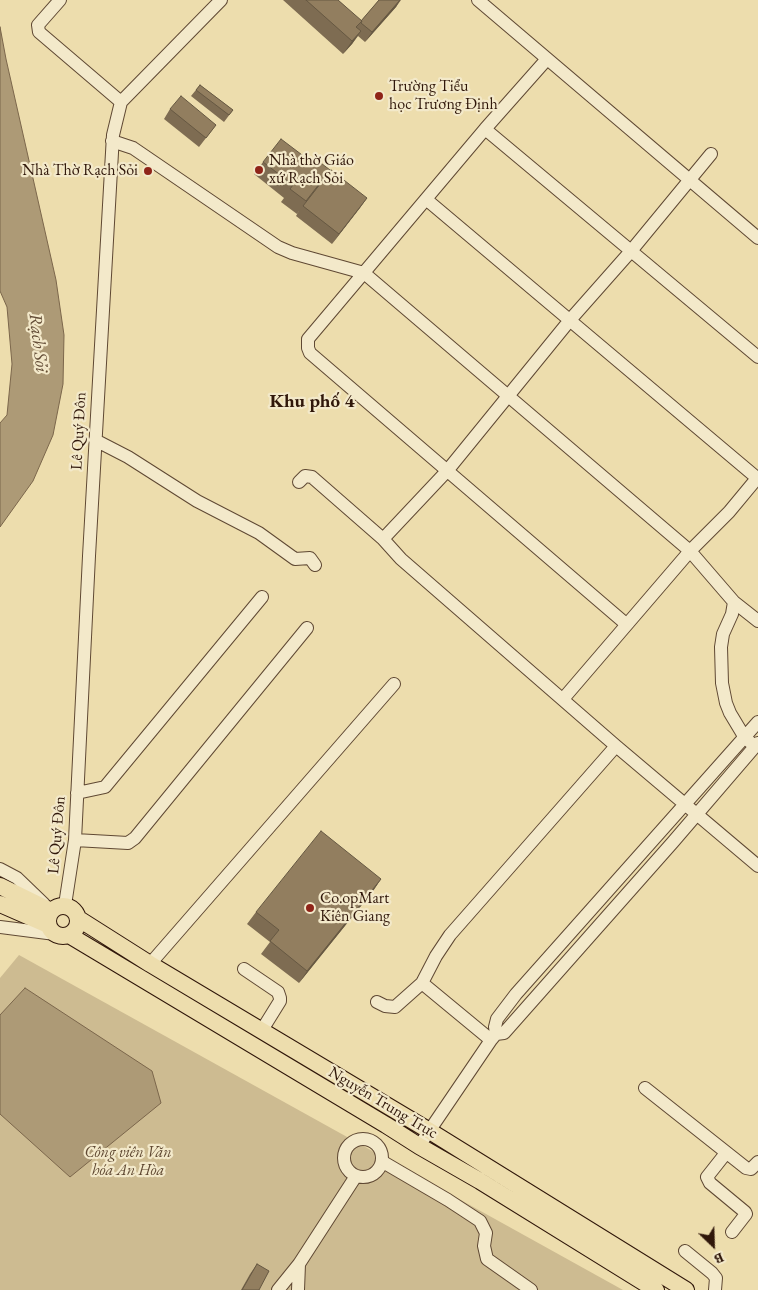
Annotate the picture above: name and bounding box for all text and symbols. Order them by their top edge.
place label: Trường Tiểu học Trương Định [389,77,498,115]
marker: Trường Tiểu học Trương Định [373,90,385,102]
place label: Nhà thờ Giáo xứ Rạch Sỏi [269,151,354,189]
place label: Nhà Thờ Rạch Sỏi [22,161,138,181]
marker: Nhà thờ Giáo xứ Rạch Sỏi [253,164,265,176]
marker: Nhà Thờ Rạch Sỏi [142,165,154,177]
water label: Rạch Sỏi [24,312,52,374]
district label: Khu phố 4 [269,391,355,413]
street label: Lê Quý Đôn [67,392,91,470]
street label: Lê Quý Đôn [44,795,70,875]
place label: Co.opMart Kiên Giang [320,889,390,927]
marker: Co.opMart Kiên Giang [304,902,316,914]
street label: Nguyễn Trung Trực [325,1063,441,1143]
park label: Công viên Văn hóa An Hòa [84,1143,172,1181]
north arrow [688,1220,738,1270]
text: B [711,1249,727,1269]

